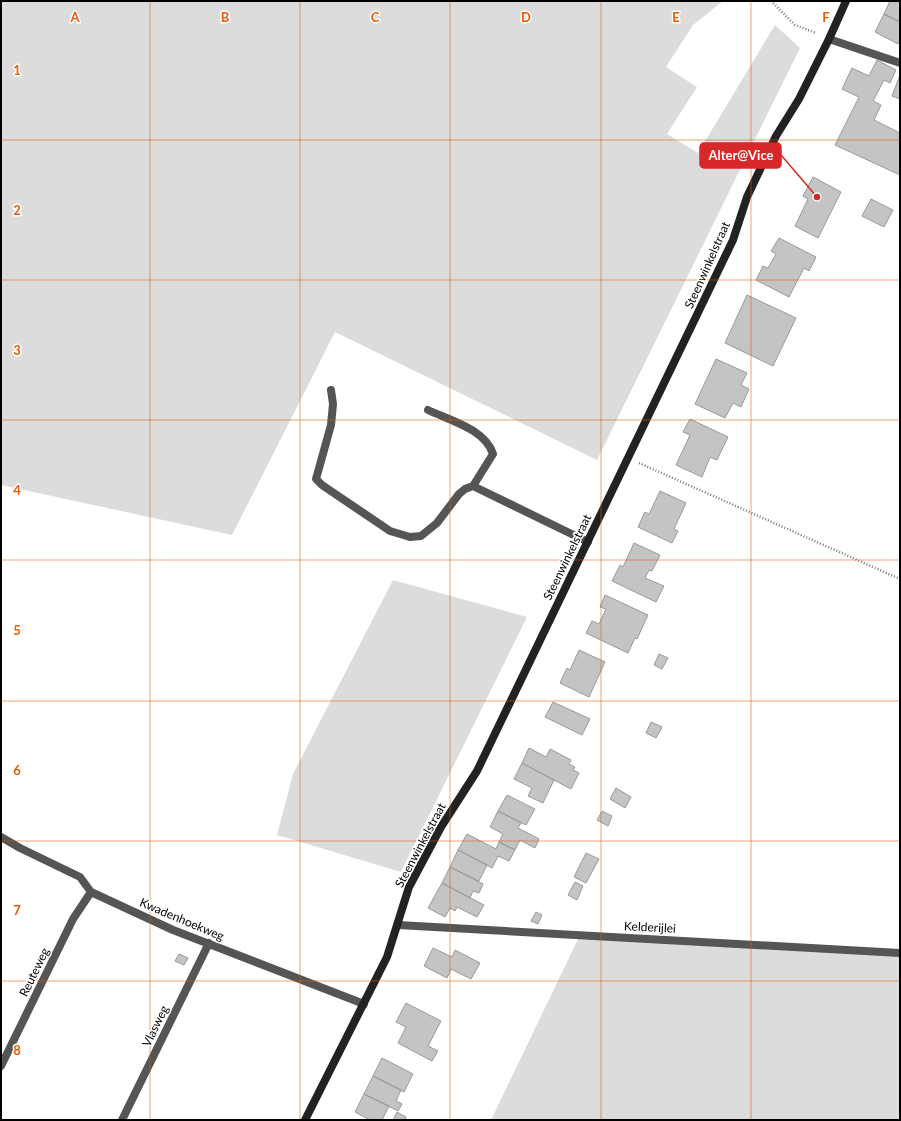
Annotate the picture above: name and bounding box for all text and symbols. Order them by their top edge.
text: A [69,9,80,25]
text: B [221,9,230,25]
text: C [371,9,380,25]
text: D [521,9,531,25]
text: E [672,9,680,25]
text: F [822,9,830,25]
text: 1 [13,62,21,78]
callout: Alter@Vice [700,143,781,168]
text: Alter@Vice [707,147,774,163]
text: 2 [13,202,21,218]
street label: Steenwinkelstraat [681,219,733,311]
text: 3 [13,342,21,358]
text: 4 [13,482,21,498]
street label: Steenwinkelstraat [540,511,595,602]
text: 5 [13,622,21,638]
text: 6 [13,762,21,778]
street label: Steenwinkelstraat [391,800,449,890]
street label: Kwadenhoekweg [137,894,227,944]
text: 7 [13,902,21,918]
street label: Kelderijlei [624,918,676,936]
street label: Reuteweg [16,945,52,999]
street label: Vlasweg [139,1003,171,1049]
text: 8 [13,1042,21,1058]

